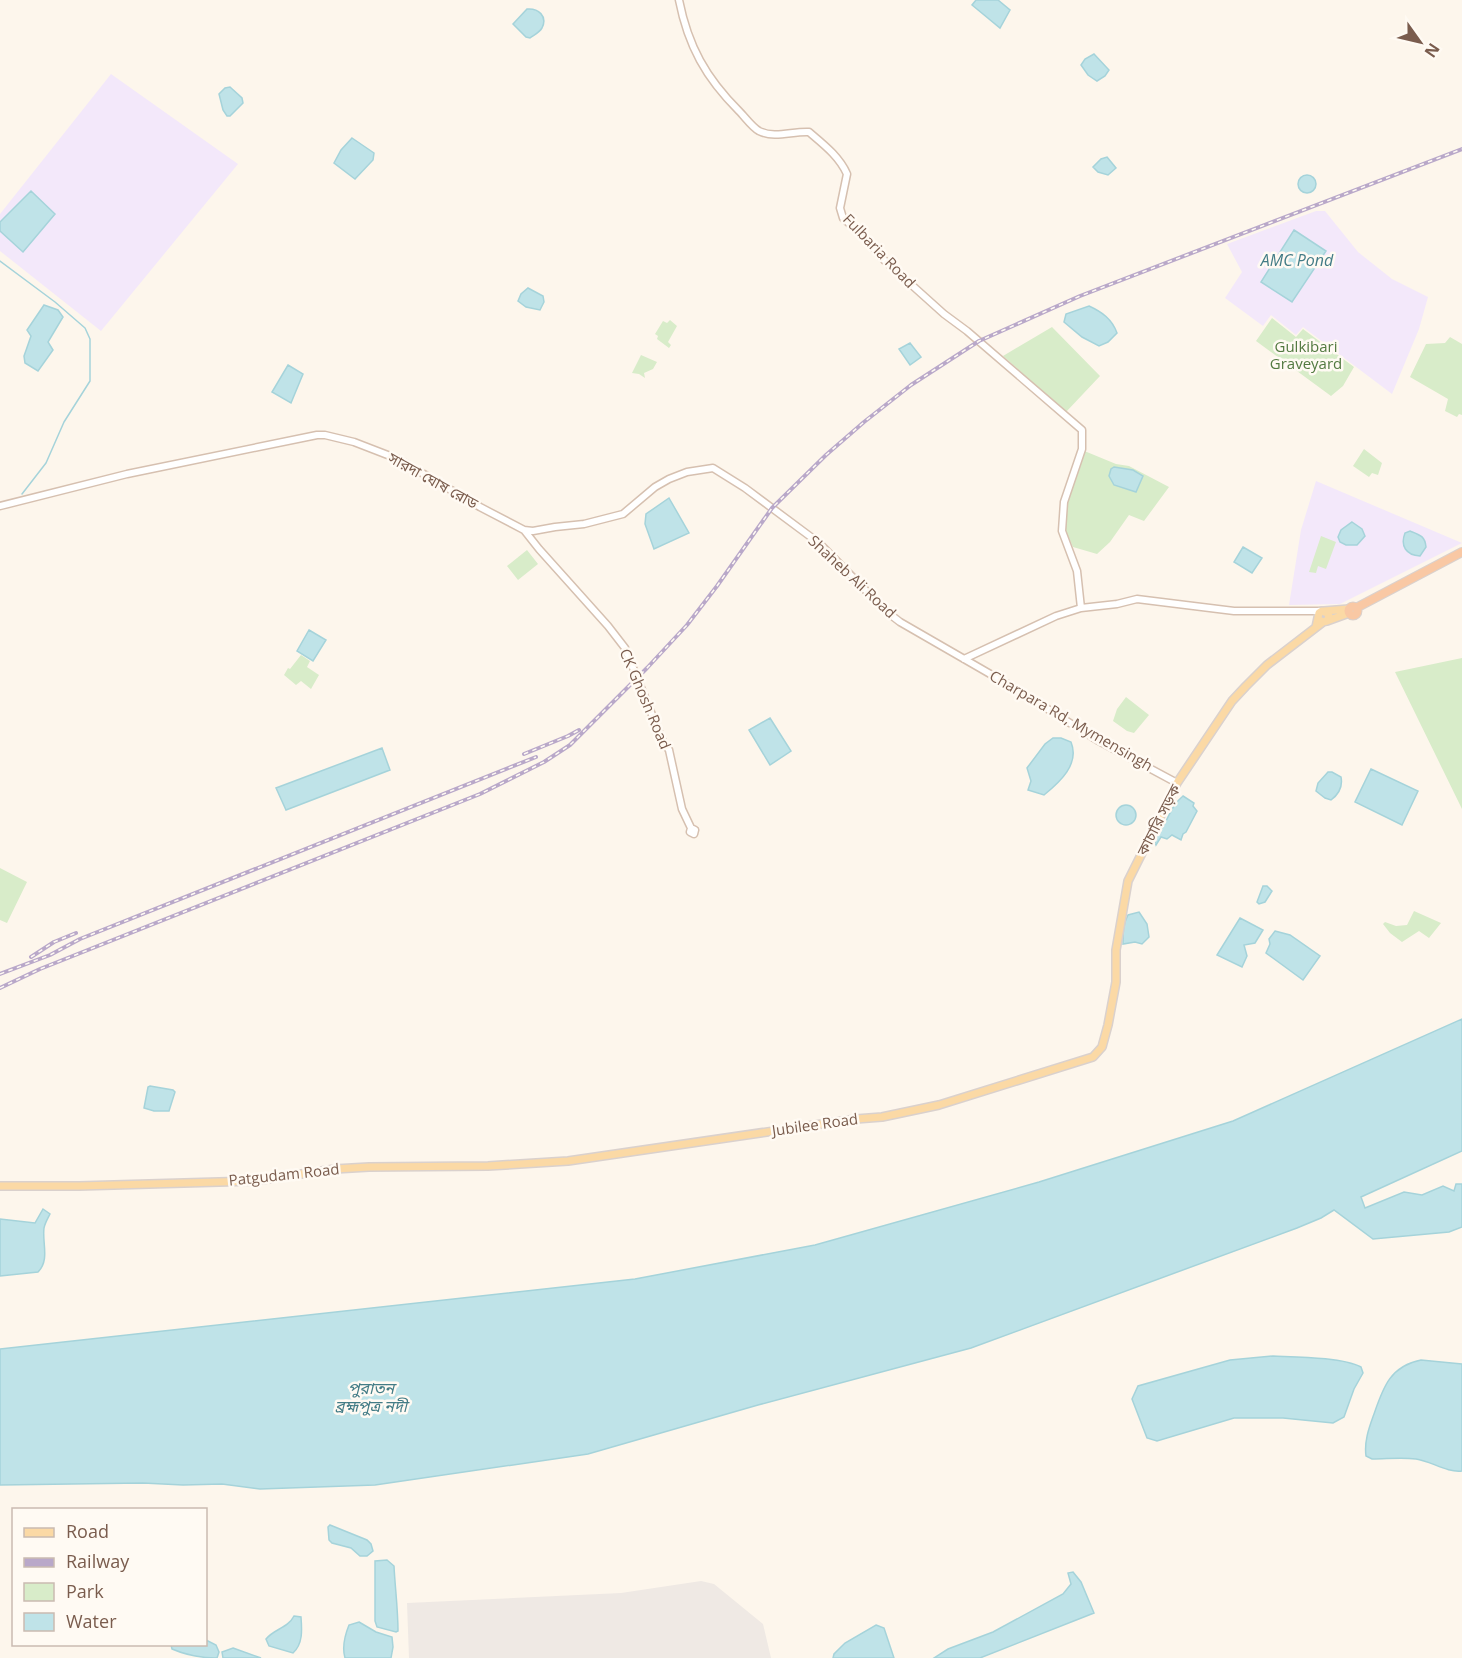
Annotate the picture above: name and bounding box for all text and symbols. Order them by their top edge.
north arrow [1390,12,1450,72]
text: N [1420,39,1445,62]
street label: Fulbaria Road [839,209,920,292]
water label: AMC Pond [1260,249,1334,271]
park label: Gulkibari Graveyard [1270,336,1342,373]
street label: সারদা ঘোষ রোড [384,447,482,513]
street label: Shaheb Ali Road [804,530,901,622]
street label: CK Ghosh Road [616,645,676,752]
street label: Charpara Rd, Mymensingh [986,665,1157,775]
street label: কাচারি সড়ক [1131,780,1185,859]
street label: Jubilee Road [769,1108,859,1140]
street label: Patgudam Road [228,1158,340,1190]
water label: পুরাতন ব্রহ্মপুত্র নদী [335,1377,410,1417]
legend [12,1508,207,1646]
text: Road [66,1519,109,1543]
text: Railway [66,1549,130,1573]
text: Park [66,1579,104,1603]
text: Water [66,1609,117,1633]

